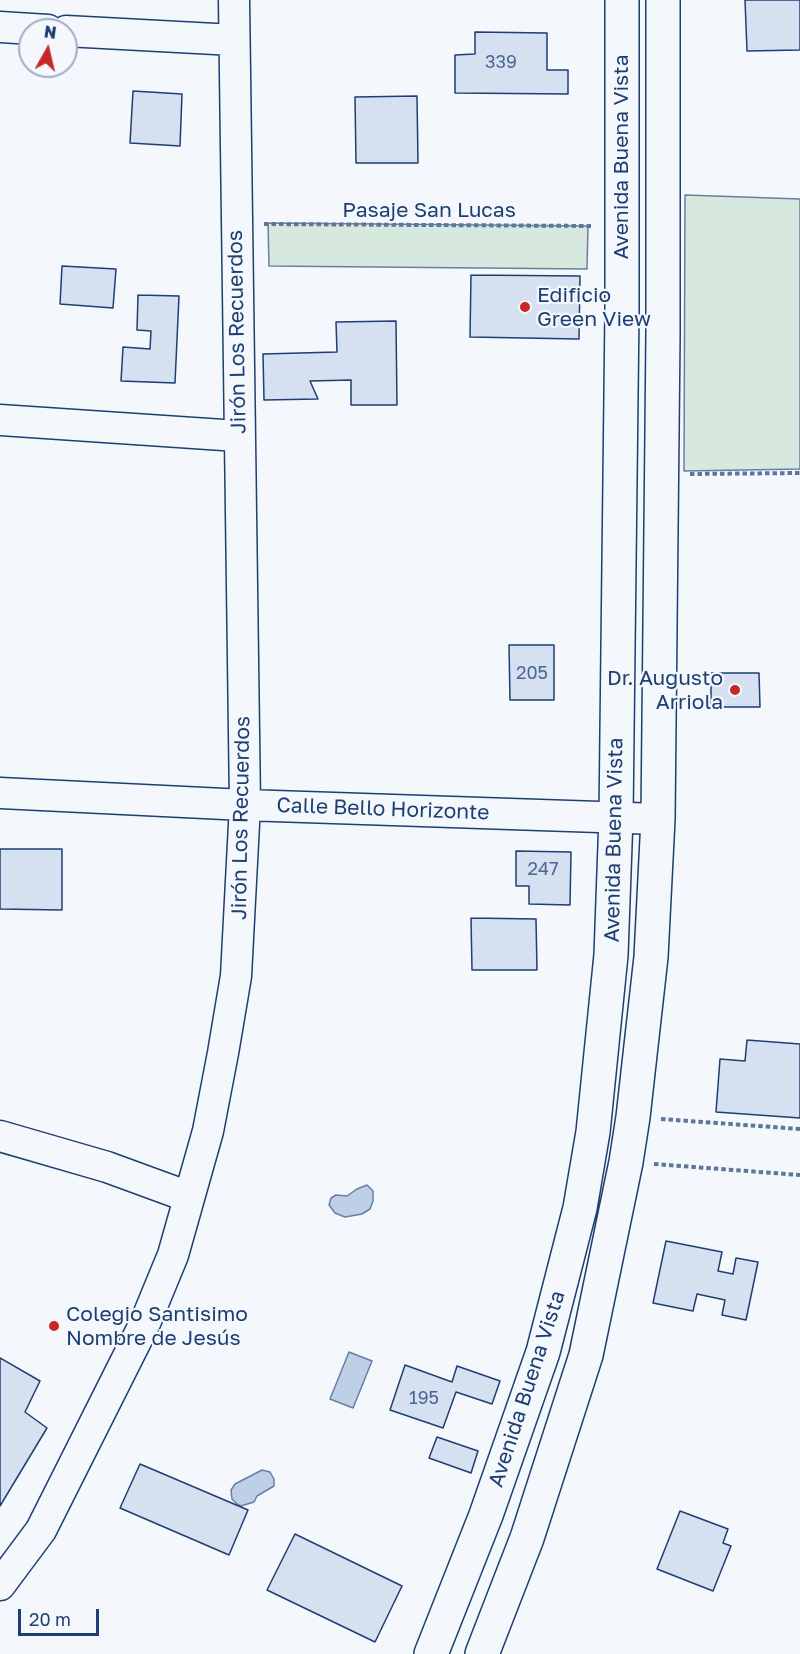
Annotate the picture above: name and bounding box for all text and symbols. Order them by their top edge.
north arrow [18,18,78,78]
text: N [43,21,58,43]
house number: 339 [485,51,517,73]
street label: Avenida Buena Vista [608,55,634,259]
street label: Pasaje San Lucas [342,197,516,223]
street label: Jirón Los Recuerdos [223,230,251,434]
place label: Edificio Green View [537,282,651,332]
marker: Edificio Green View [518,300,532,314]
house number: 205 [516,662,548,684]
place label: Dr. Augusto Arriola [607,665,723,715]
marker: Dr. Augusto Arriola [728,683,742,697]
street label: Jirón Los Recuerdos [227,716,255,920]
street label: Avenida Buena Vista [600,737,628,943]
street label: Calle Bello Horizonte [276,793,490,825]
house number: 247 [528,858,558,880]
street label: Avenida Buena Vista [483,1288,571,1490]
place label: Colegio Santisimo Nombre de Jesús [66,1301,248,1351]
marker: Colegio Santisimo Nombre de Jesús [47,1319,61,1333]
house number: 195 [409,1387,439,1409]
scale bar [21,1597,102,1635]
text: 20 m [29,1608,71,1630]

